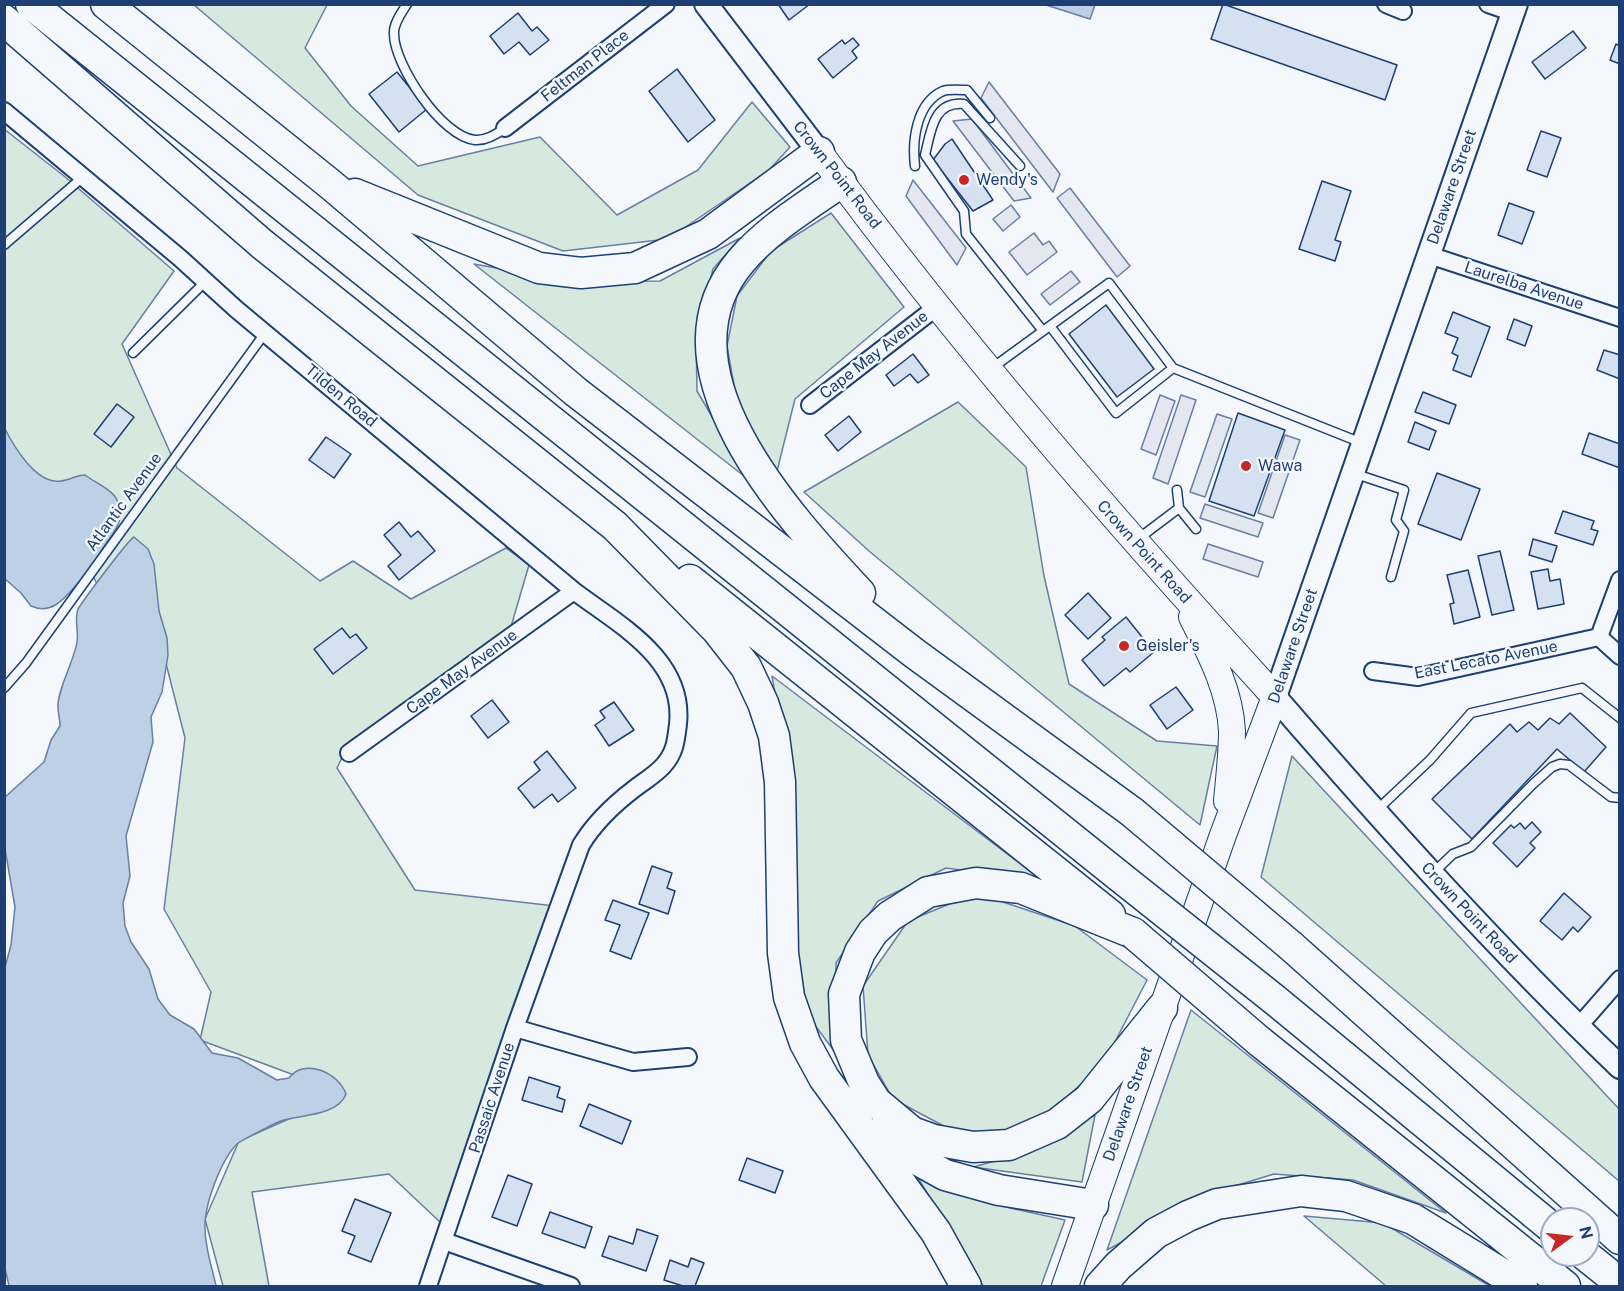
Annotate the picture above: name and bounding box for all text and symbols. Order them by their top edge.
street label: Feltman Place [537,26,633,106]
street label: Crown Point Road [789,117,885,233]
street label: Delaware Street [1423,127,1481,247]
place label: Wendy's [976,170,1038,190]
marker: Wendy's [957,173,971,187]
street label: Laurelba Avenue [1462,258,1586,314]
street label: Cape May Avenue [816,307,932,403]
street label: Tilden Road [301,360,381,432]
street label: Atlantic Avenue [82,449,166,555]
place label: Wawa [1258,456,1302,476]
marker: Wawa [1239,459,1253,473]
street label: Crown Point Road [1093,497,1195,607]
street label: Delaware Street [1264,586,1322,706]
street label: Cape May Avenue [403,625,521,719]
place label: Geisler's [1136,636,1200,656]
street label: East Lecato Avenue [1413,637,1559,683]
marker: Geisler's [1117,639,1131,653]
street label: Crown Point Road [1417,858,1521,968]
street label: Passaic Avenue [465,1040,519,1156]
street label: Delaware Street [1099,1044,1157,1164]
north arrow [1540,1207,1600,1267]
text: N [1575,1224,1597,1241]

